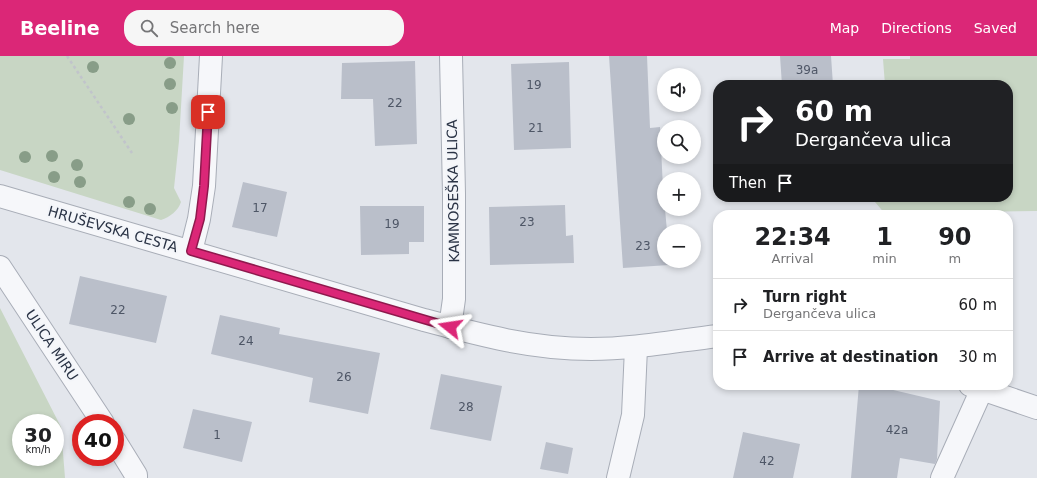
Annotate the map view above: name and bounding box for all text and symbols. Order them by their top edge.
search box [124,10,404,46]
text: Beeline [20,17,100,39]
icon: search [138,17,160,39]
text: Search here [170,19,260,37]
text: Map [830,20,859,36]
text: Directions [881,20,952,36]
text: Saved [974,20,1017,36]
house number: 39a [796,63,818,77]
map controls [657,68,701,268]
button: sound [657,68,701,112]
house number: 19 [526,78,542,92]
pin [191,95,225,129]
text: 60 m [795,95,873,128]
house number: 22 [387,96,403,110]
icon: right [729,96,781,148]
icon: arrive [197,101,219,123]
street label: KAMNOSEŠKA ULICA [443,119,462,263]
button: search [657,120,701,164]
house number: 21 [528,121,544,135]
text: Dergančeva ulica [795,129,952,150]
button: + [657,172,701,216]
icon: arrive [774,172,796,194]
text: Then [729,174,766,192]
house number: 17 [252,201,268,215]
street label: HRUŠEVSKA CESTA [46,202,180,255]
house number: 23 [519,215,535,229]
house number: 19 [384,217,400,231]
text: 22:34 [754,223,831,251]
text: 1 [876,223,893,251]
text: 90 [938,223,972,251]
button: − [657,224,701,268]
house number: 23 [635,239,651,253]
text: Arrival [771,251,814,266]
text: min [872,251,897,266]
text: m [949,251,961,266]
text: Turn right [763,288,847,306]
icon: right [729,294,751,316]
text: 60 m [959,296,997,314]
house number: 22 [110,303,126,317]
street label: ULICA MIRU [22,306,82,384]
position arrow [429,306,471,348]
text: Dergančeva ulica [763,306,876,321]
house number: 24 [238,334,254,348]
icon: arrive [729,346,751,368]
text: Arrive at destination [763,348,938,366]
text: 30 m [959,348,997,366]
house number: 26 [336,370,352,384]
house number: 28 [458,400,474,414]
speed limit sign: 40 [72,414,124,466]
text: 30 [24,423,52,447]
house number: 42a [886,423,908,437]
house number: 1 [213,428,221,442]
text: km/h [25,444,51,455]
house number: 42 [759,454,775,468]

